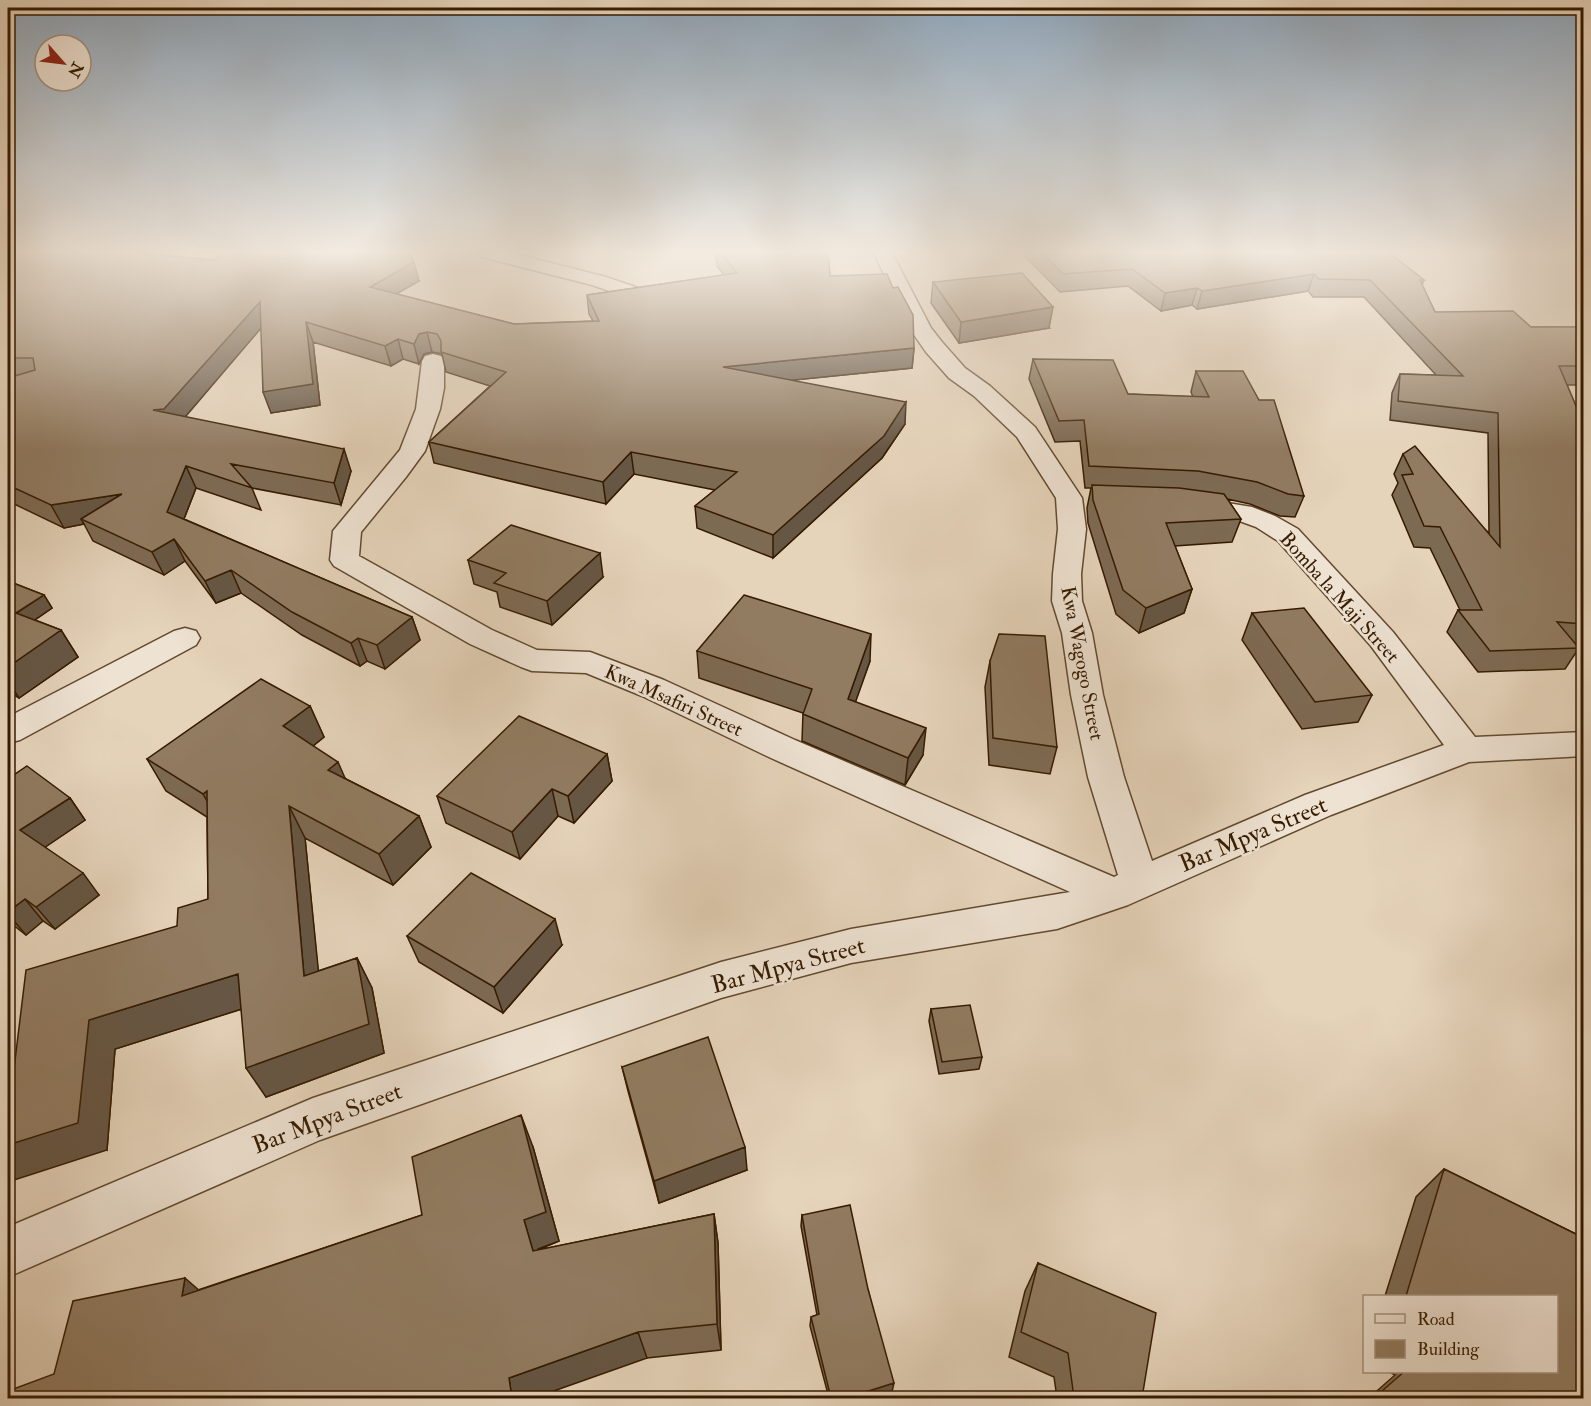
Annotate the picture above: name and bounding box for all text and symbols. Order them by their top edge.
north arrow [33,33,93,93]
text: N [63,58,88,81]
street label: Bomba la Maji Street [1274,527,1405,668]
street label: Kwa Wagogo Street [1055,584,1110,743]
street label: Kwa Msafiri Street [601,659,747,742]
street label: Bar Mpya Street [1174,789,1332,880]
street label: Bar Mpya Street [708,930,869,1001]
street label: Bar Mpya Street [248,1076,407,1161]
legend [1363,1295,1558,1373]
text: Road [1417,1308,1455,1331]
text: Building [1417,1338,1480,1361]

